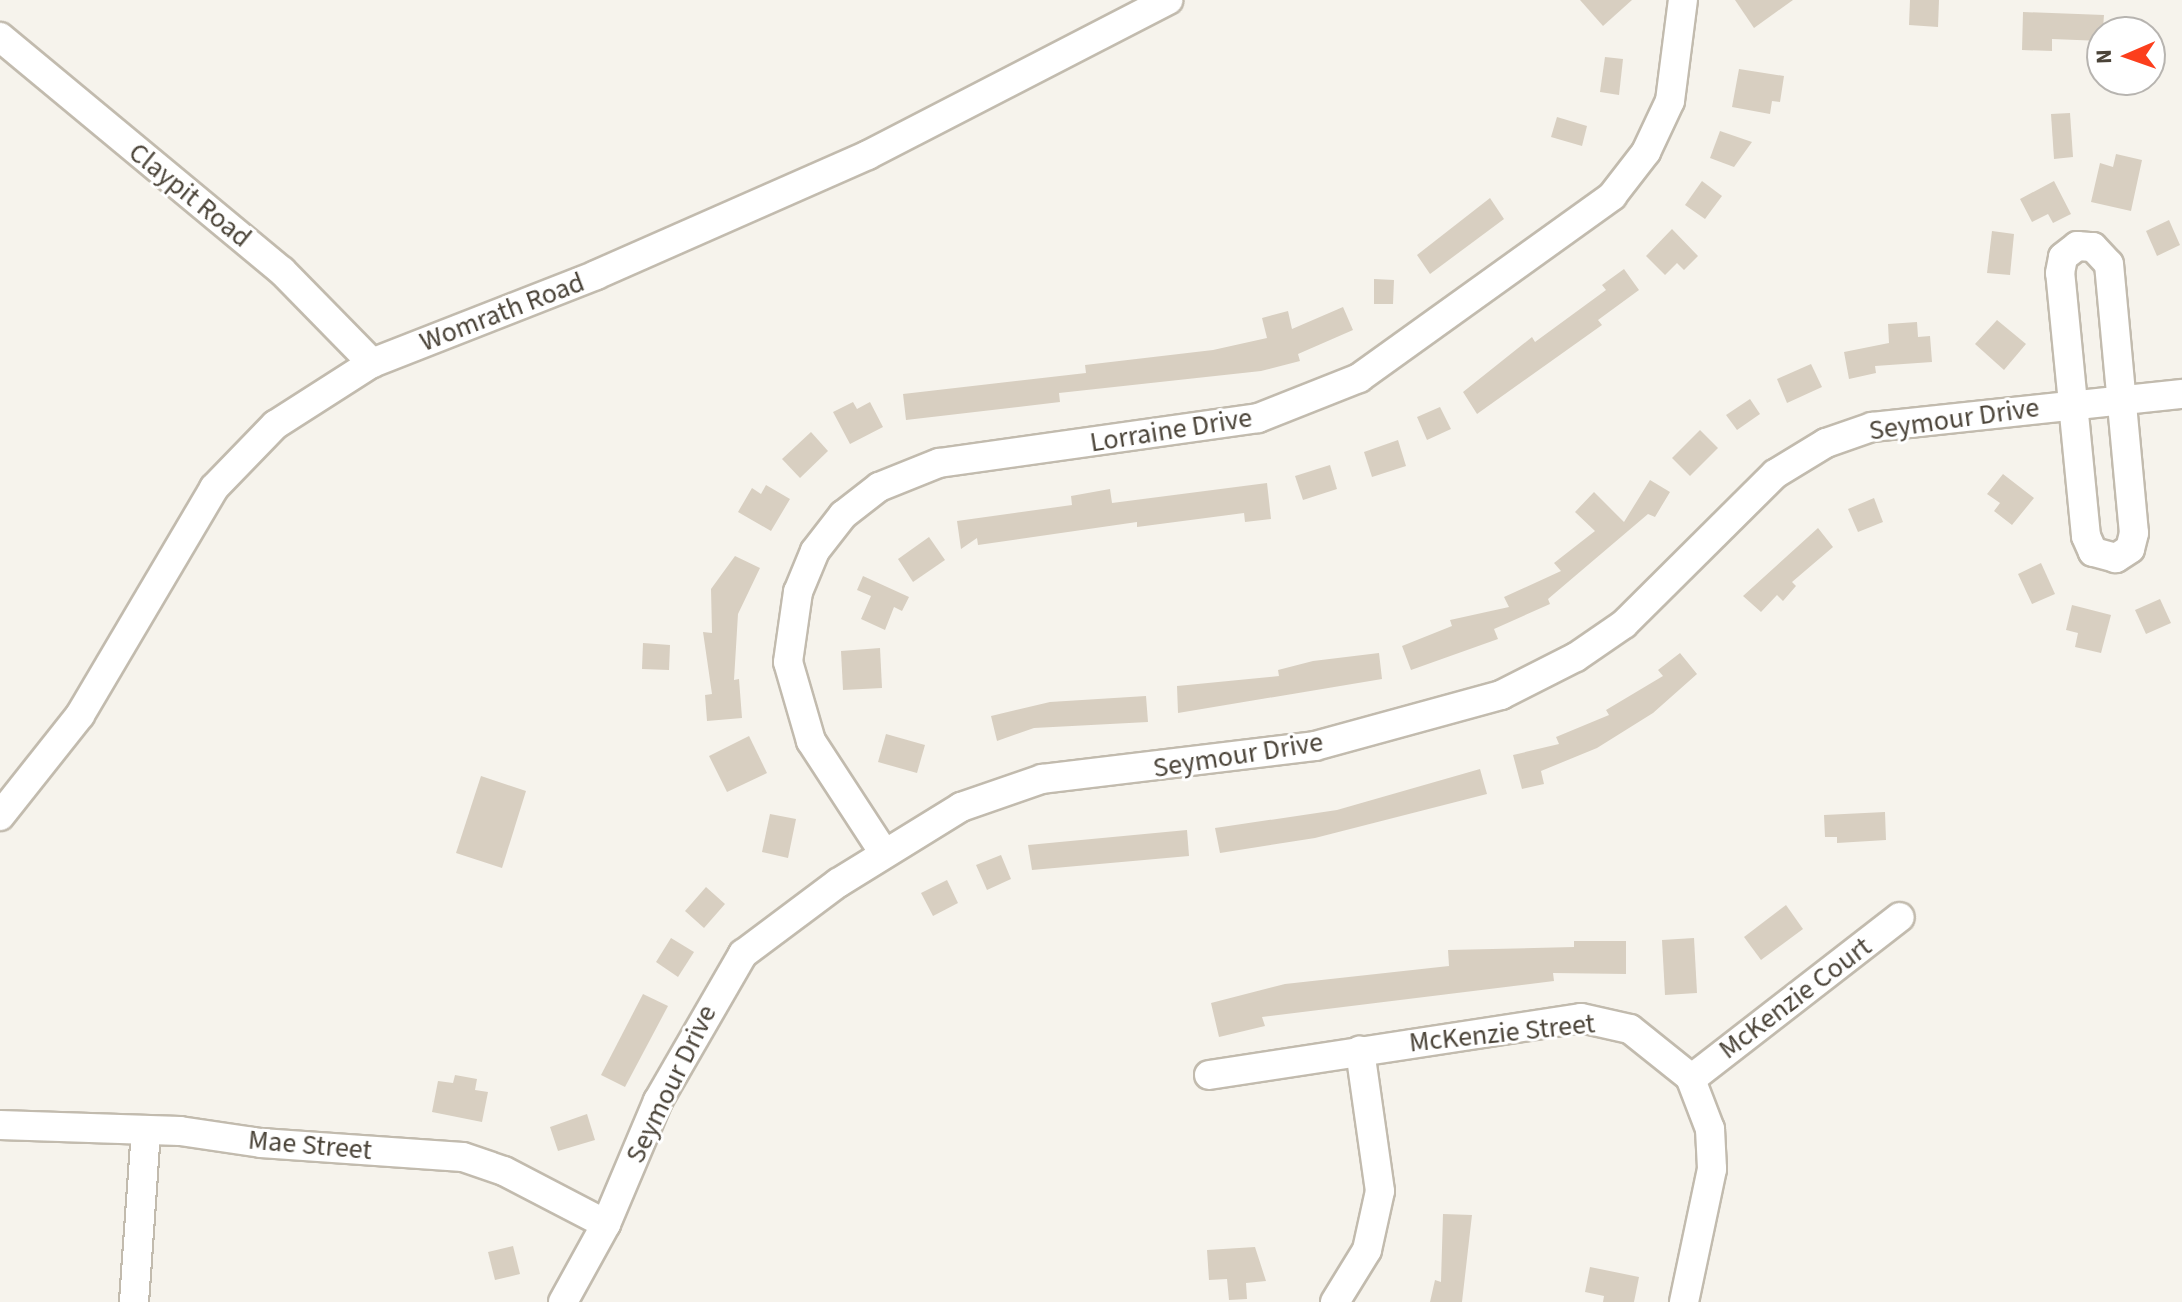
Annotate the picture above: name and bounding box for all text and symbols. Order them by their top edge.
north arrow [2086,16,2166,96]
text: N [2088,49,2120,65]
street label: Claypit Road [122,135,258,255]
street label: Womrath Road [415,265,589,359]
street label: Seymour Drive [1867,390,2041,448]
street label: Lorraine Drive [1088,401,1254,459]
street label: Seymour Drive [1151,725,1325,785]
street label: McKenzie Court [1712,930,1878,1066]
street label: Seymour Drive [618,999,724,1169]
street label: McKenzie Street [1407,1007,1597,1059]
street label: Mae Street [247,1123,373,1167]

